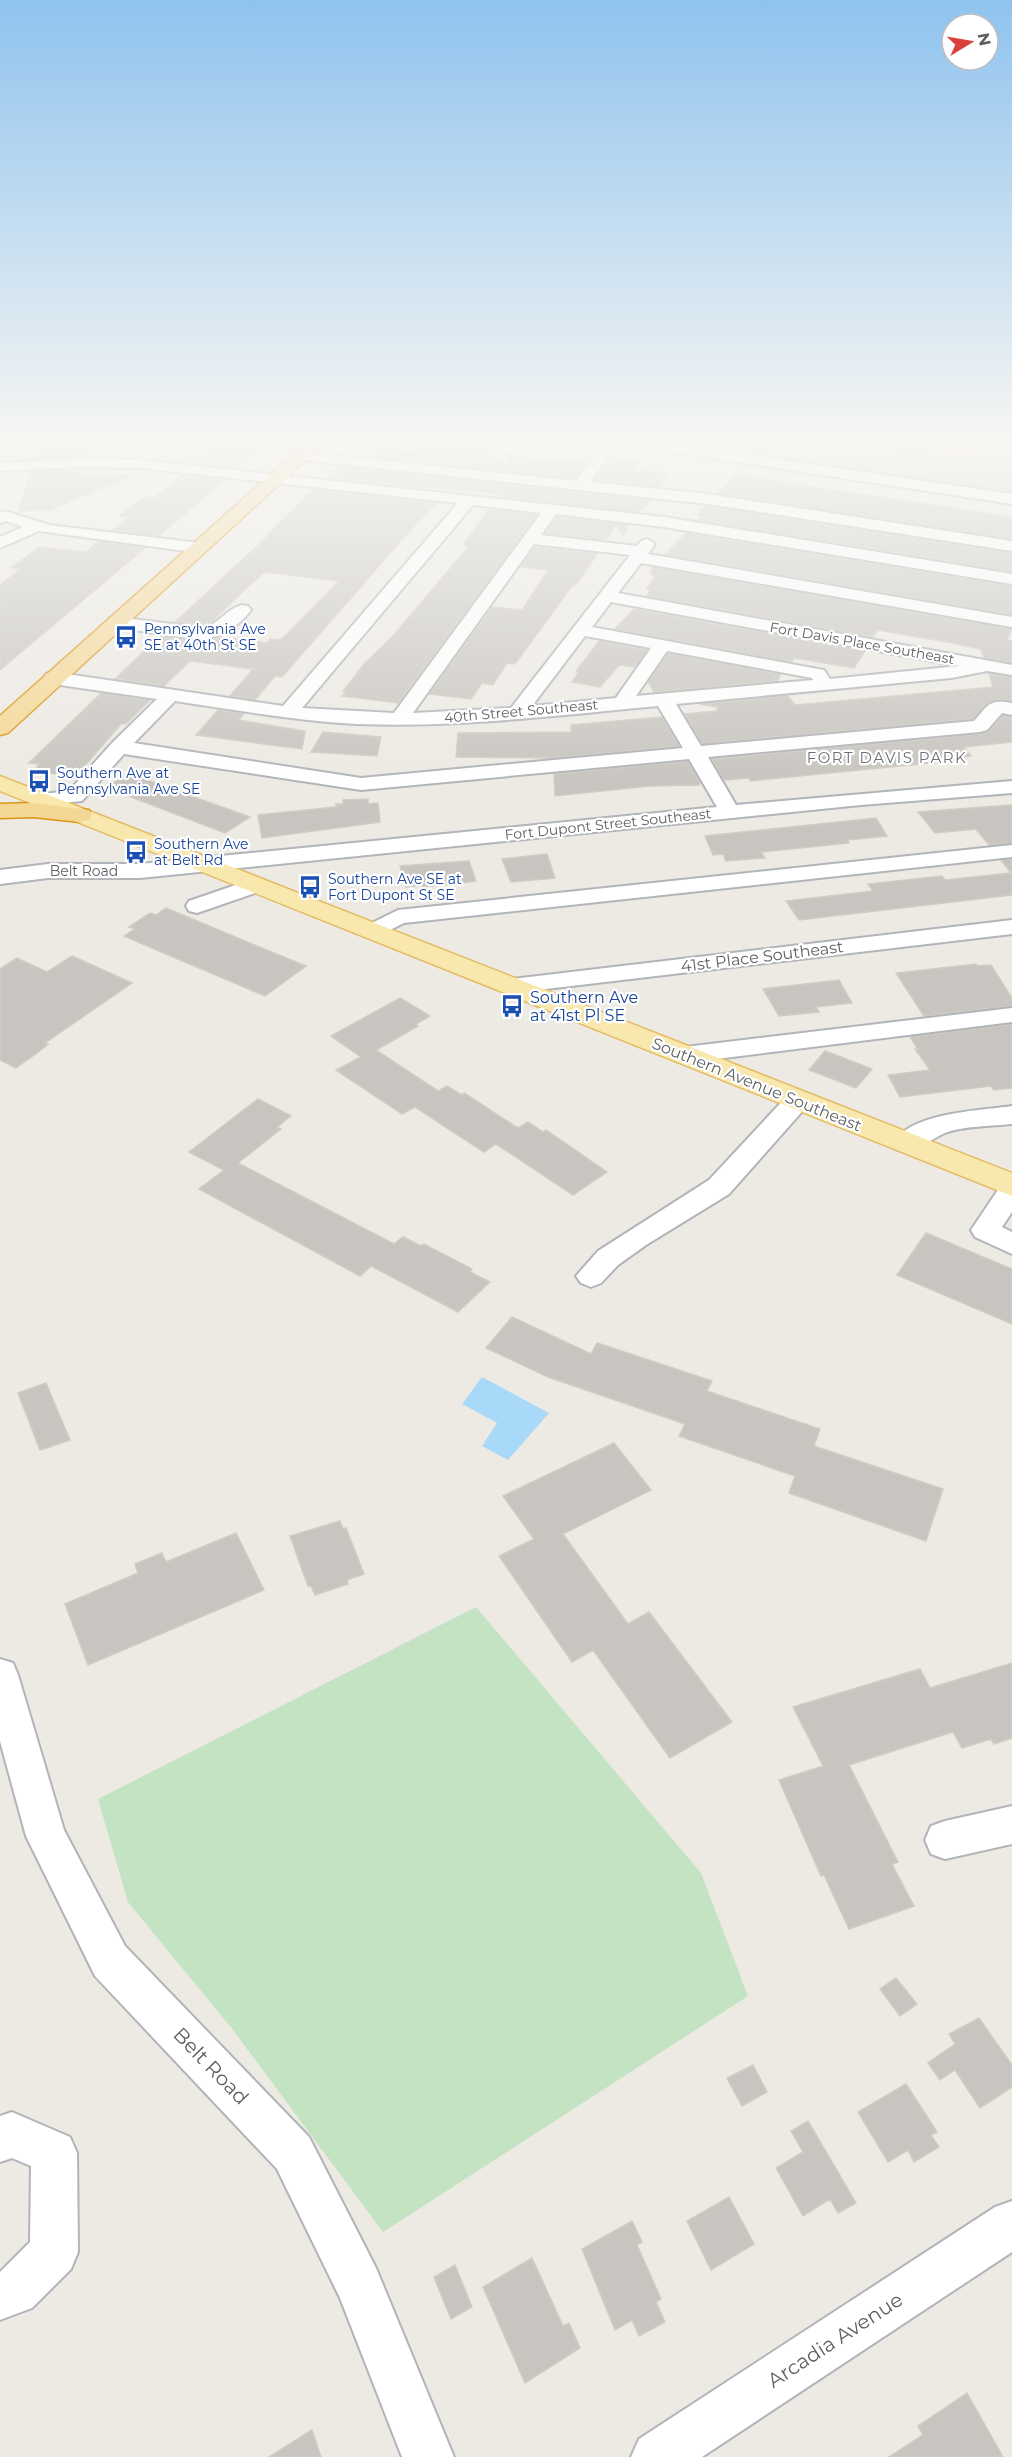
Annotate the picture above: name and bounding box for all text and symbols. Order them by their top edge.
north arrow [940,12,1000,72]
text: N [974,31,995,47]
street label: Fort Davis Place Southeast [768,618,956,668]
place label: Pennsylvania Ave SE at 40th St SE [144,620,266,654]
bus stop icon: Pennsylvania Ave SE at 40th St SE [113,624,139,650]
street label: 40th Street Southeast [443,695,599,727]
district label: FORT DAVIS PARK [807,748,967,767]
place label: Southern Ave at Pennsylvania Ave SE [57,764,200,798]
bus stop icon: Southern Ave at Pennsylvania Ave SE [26,768,52,794]
street label: Fort Dupont Street Southeast [504,804,712,844]
place label: Southern Ave at Belt Rd [154,835,249,869]
bus stop icon: Southern Ave at Belt Rd [123,839,149,865]
street label: Belt Road [50,862,118,880]
place label: Southern Ave SE at Fort Dupont St SE [328,870,462,904]
bus stop icon: Southern Ave SE at Fort Dupont St SE [297,874,323,900]
street label: 41st Place Southeast [680,937,845,976]
place label: Southern Ave at 41st Pl SE [530,988,638,1025]
bus stop icon: Southern Ave at 41st Pl SE [499,993,525,1019]
street label: Southern Avenue Southeast [649,1034,865,1136]
street label: Belt Road [168,2022,254,2110]
street label: Arcadia Avenue [763,2287,907,2393]

